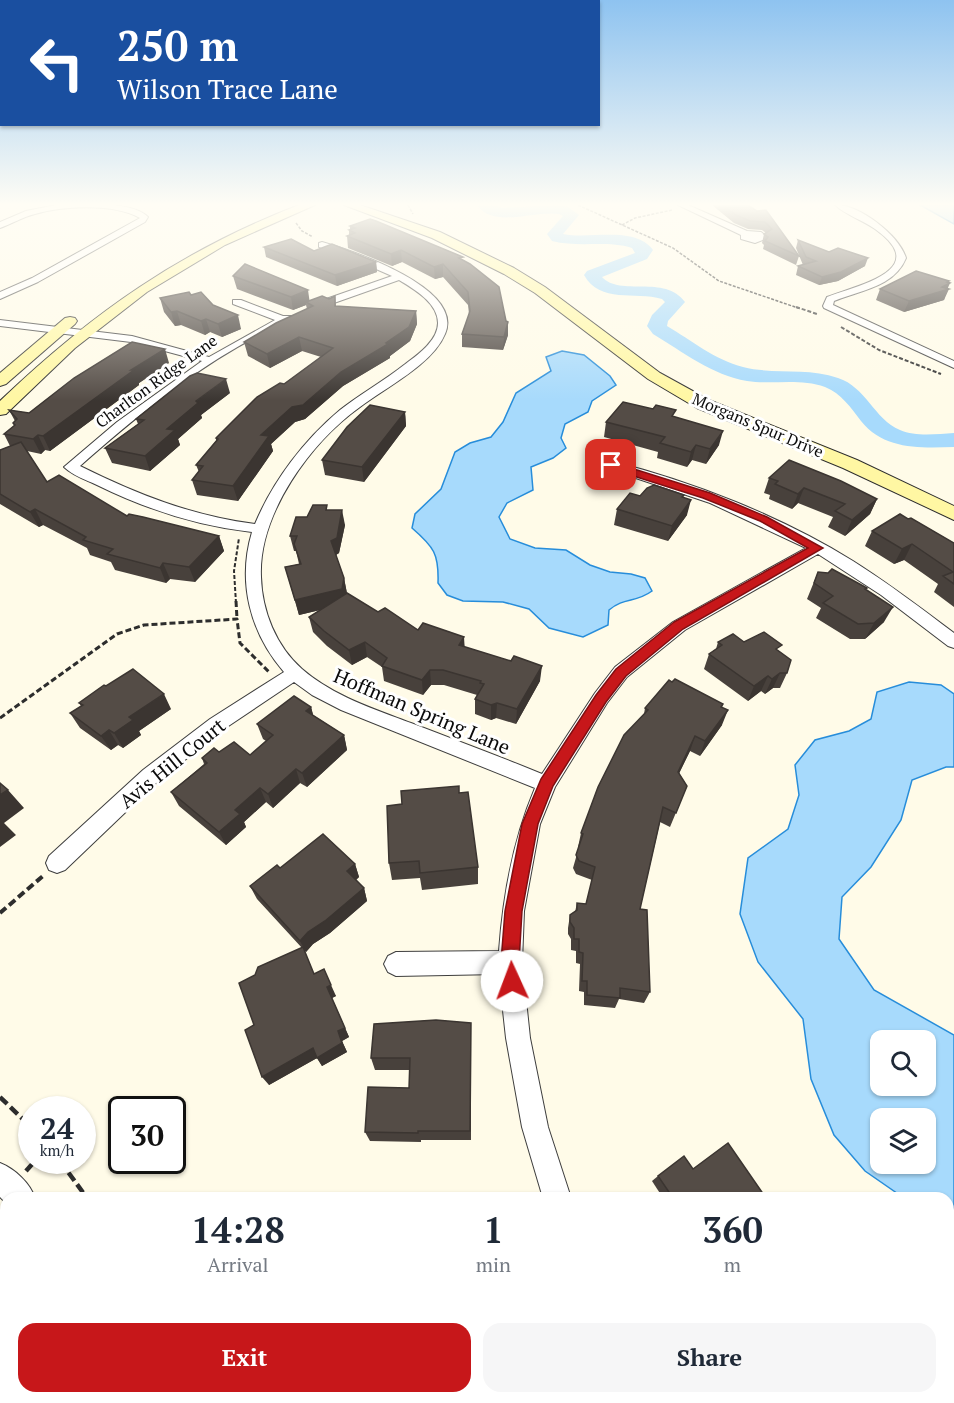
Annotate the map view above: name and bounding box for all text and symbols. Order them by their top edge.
text: 250 m [117,17,238,73]
icon: left [18,24,96,102]
text: Wilson Trace Lane [117,71,338,107]
street label: Charlton Ridge Lane [91,329,221,433]
street label: Morgans Spur Drive [689,387,827,463]
pin [585,439,636,490]
icon: arrive [594,448,627,481]
street label: Hoffman Spring Lane [330,662,514,760]
street label: Avis Hill Court [113,711,231,814]
position arrow [480,949,544,1013]
map controls [870,1030,936,1174]
button: search [870,1030,936,1096]
speed limit sign: 30 [108,1096,186,1174]
text: 24 [40,1108,74,1148]
button: layers [870,1108,936,1174]
text: km/h [40,1140,74,1160]
text: 14:28 [191,1206,285,1253]
text: 1 [483,1206,504,1253]
text: 360 [702,1206,763,1253]
text: Arrival [207,1251,269,1278]
text: min [476,1251,511,1278]
text: m [724,1251,741,1278]
button: Exit [18,1323,471,1392]
button: Share [483,1323,936,1392]

